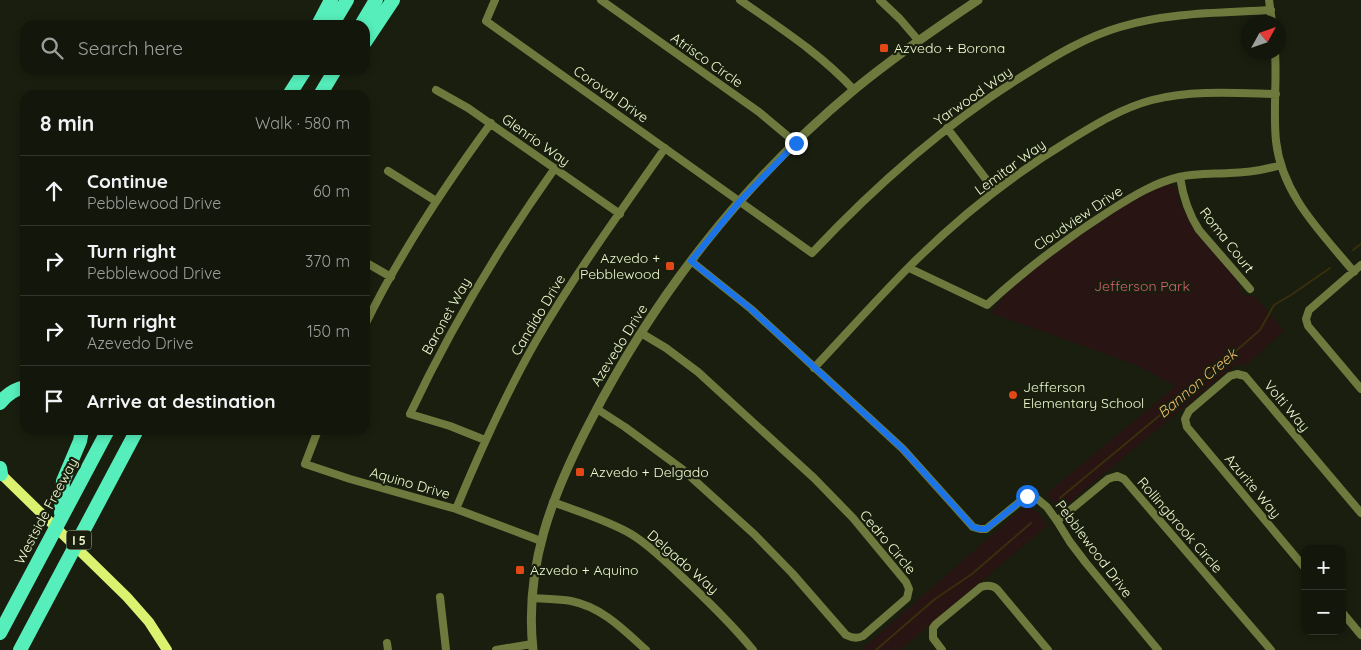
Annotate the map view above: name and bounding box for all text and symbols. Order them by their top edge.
north arrow [1241,15,1286,60]
search box [20,20,370,75]
street label: Atrisco Circle [668,29,747,91]
icon: search [38,34,66,62]
text: Search here [78,36,183,60]
place label: Azvedo + Borona [894,39,1005,57]
marker: Azvedo + Borona [878,42,890,54]
street label: Coroval Drive [570,61,652,127]
street label: Yarwood Way [930,62,1016,130]
text: 8 min [40,110,94,136]
street label: Glenrio Way [498,110,574,170]
text: Walk · 580 m [255,113,350,133]
route end [785,132,808,155]
street label: Lemitar Way [971,135,1049,199]
text: Continue [87,169,168,193]
icon: ahead [40,177,68,205]
text: 60 m [313,181,350,201]
street label: Cloudview Drive [1030,182,1126,254]
text: Pebblewood Drive [87,193,221,213]
street label: Roma Court [1196,204,1258,277]
text: Turn right [87,239,176,263]
icon: right [40,247,68,275]
place label: Azvedo + Pebblewood [580,249,660,283]
text: 370 m [305,251,350,271]
marker: Azvedo + Pebblewood [664,260,676,272]
text: Pebblewood Drive [87,263,221,283]
street label: Candido Drive [507,271,569,359]
street label: Baronet Way [417,274,475,358]
park label: Jefferson Park [1094,277,1190,295]
street label: Azevedo Drive [587,301,651,389]
text: Turn right [87,309,176,333]
icon: right [40,317,68,345]
text: 150 m [307,321,350,341]
text: Azevedo Drive [87,333,193,353]
water label: Bannon Creek [1153,343,1242,422]
street label: Volti Way [1260,376,1314,436]
place label: Jefferson Elementary School [1023,378,1144,412]
icon: arrive [40,387,68,415]
text: Arrive at destination [87,389,276,413]
marker: Jefferson Elementary School [1007,389,1019,401]
street label: Azurite Way [1221,450,1285,522]
street label: Westside Freeway [10,455,82,567]
street label: Aquino Drive [368,463,452,503]
place label: Azvedo + Delgado [590,463,709,481]
marker: Azvedo + Delgado [574,466,586,478]
street label: Rollingbrook Circle [1133,473,1227,577]
route start [1016,485,1039,508]
street label: Pebblewood Drive [1051,497,1137,601]
street label: Cedro Circle [856,506,920,578]
street label: Delgado Way [644,526,722,598]
road number: I 5 [66,530,92,550]
map controls [1301,545,1346,635]
button: + [1301,545,1346,590]
place label: Azvedo + Aquino [530,561,639,579]
marker: Azvedo + Aquino [514,564,526,576]
button: − [1301,590,1346,635]

